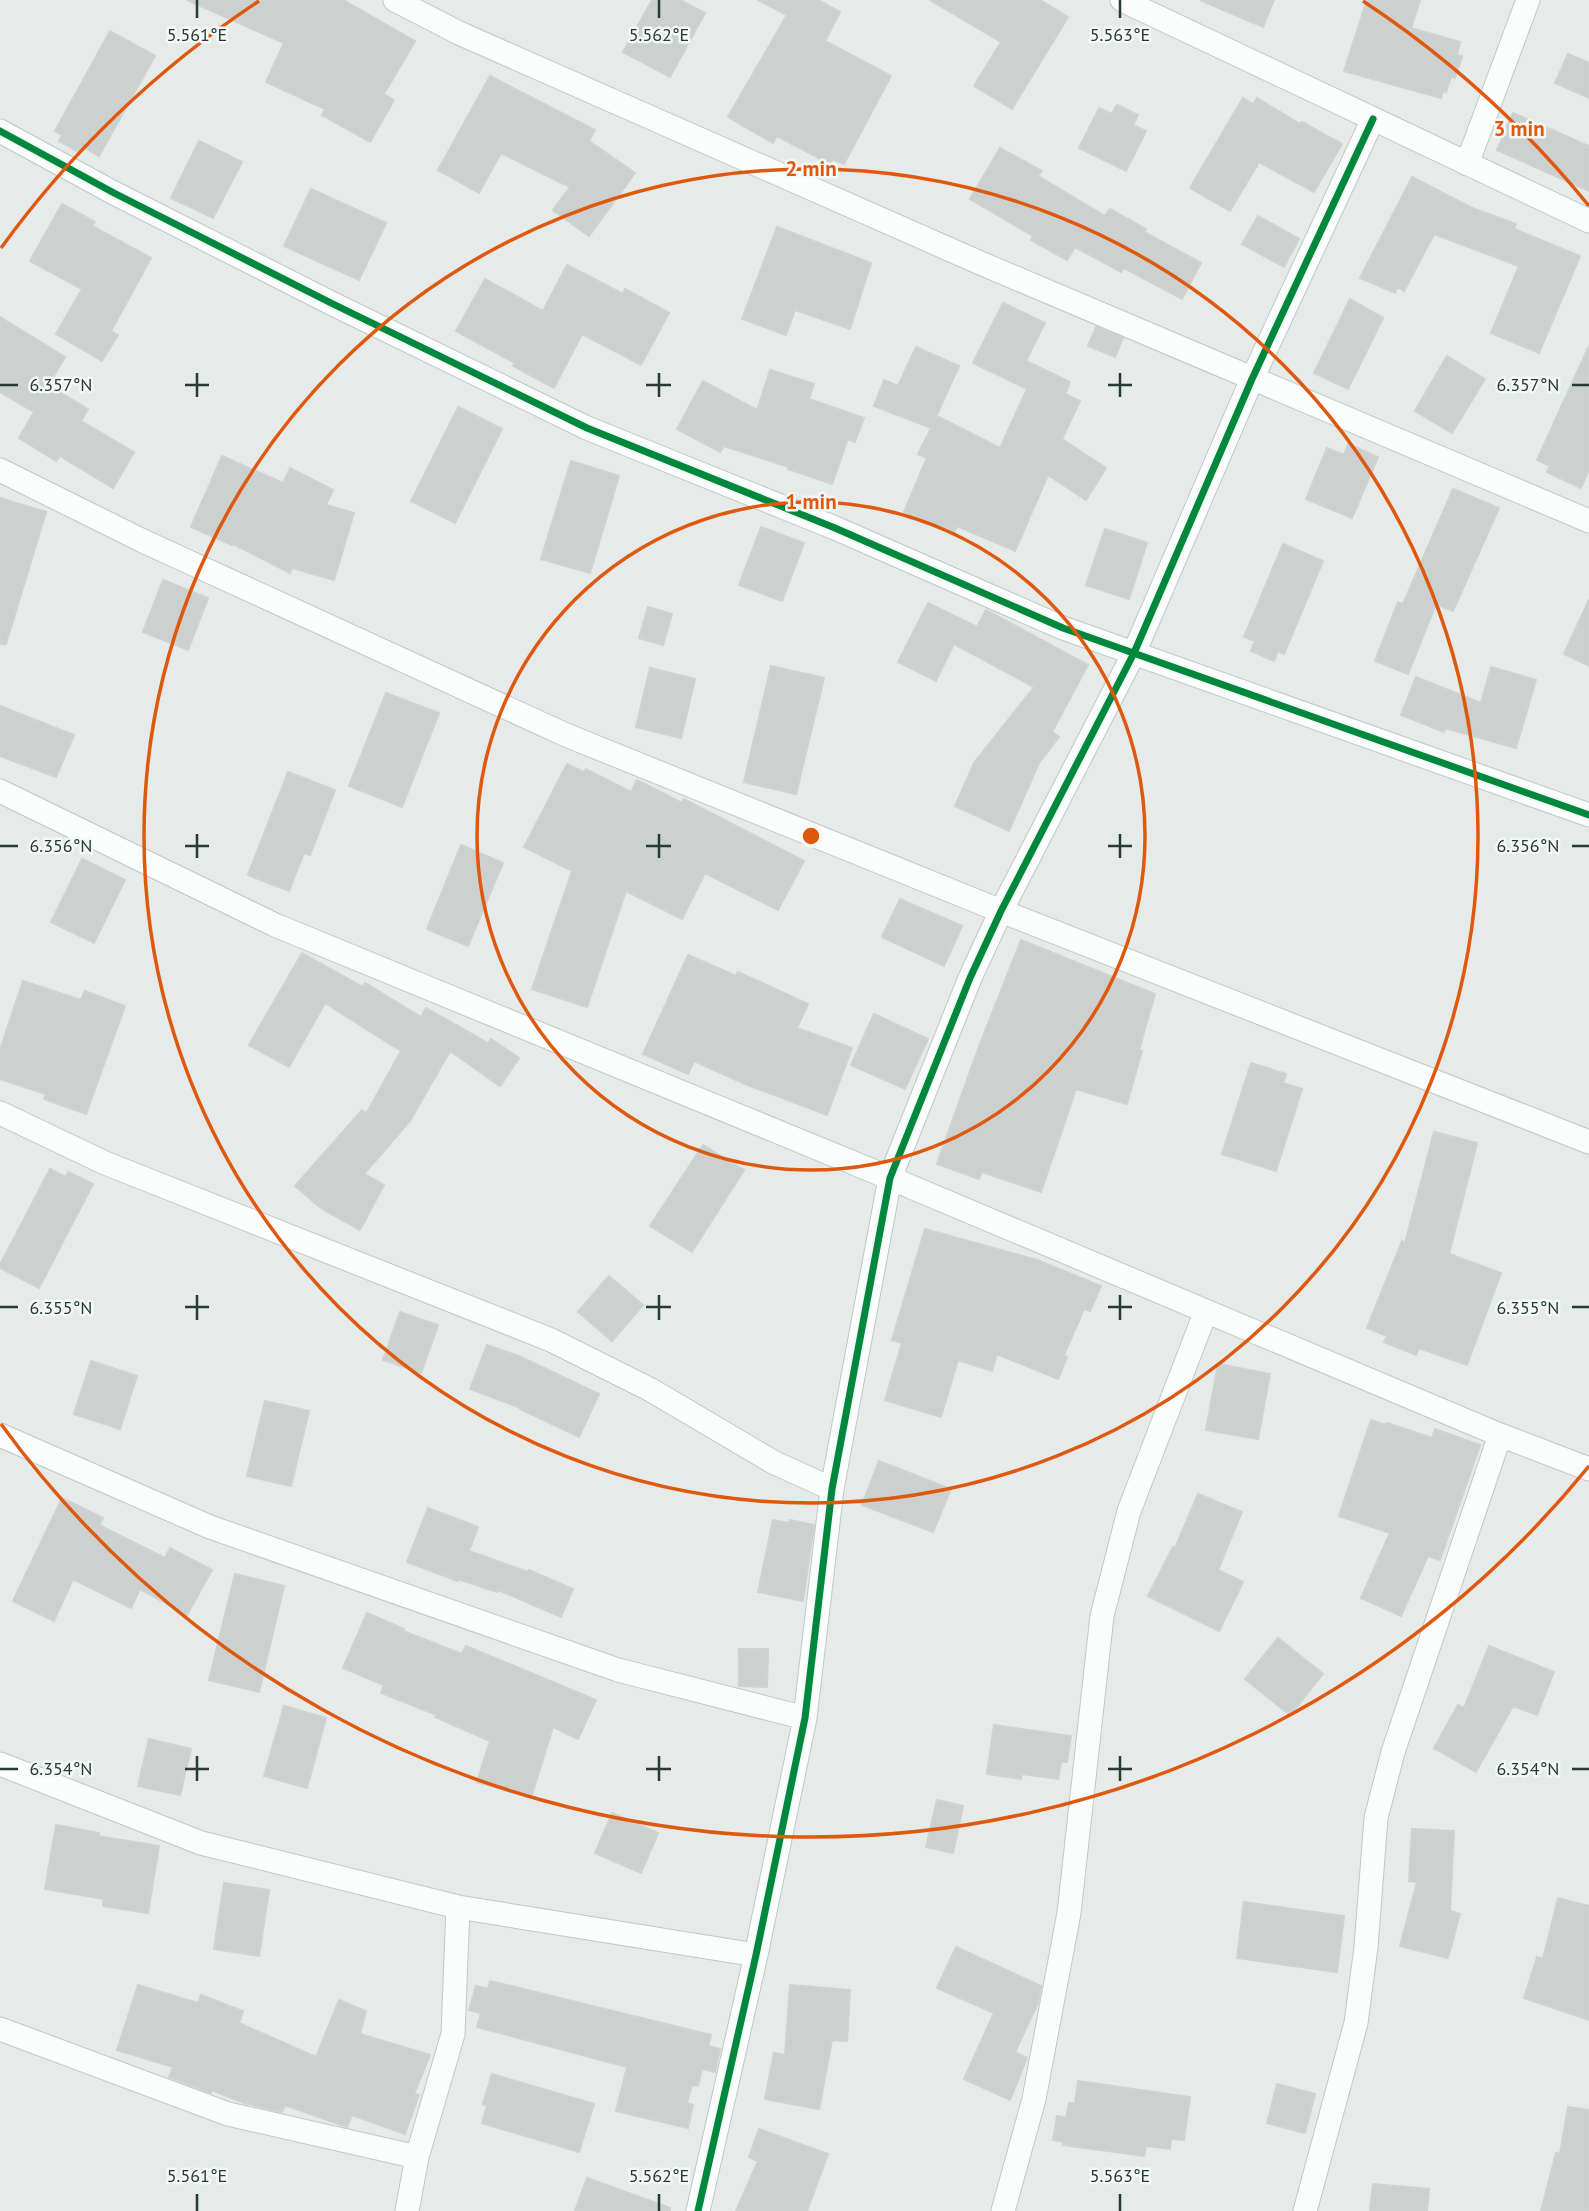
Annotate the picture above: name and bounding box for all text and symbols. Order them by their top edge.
text: 5.561°E [167,23,227,46]
text: 5.562°E [629,23,689,46]
text: 5.563°E [1090,23,1150,46]
text: 3 min [1493,115,1545,142]
text: 2 min [785,155,837,182]
text: 6.357°N [30,373,92,396]
text: 6.357°N [1497,373,1559,396]
text: 1 min [785,488,837,515]
centre of rings [799,824,823,848]
text: 6.356°N [30,834,92,857]
text: 6.356°N [1497,834,1559,857]
text: 6.355°N [30,1296,92,1319]
text: 6.355°N [1497,1296,1559,1319]
text: 6.354°N [30,1757,92,1780]
text: 6.354°N [1497,1757,1559,1780]
text: 5.561°E [167,2164,227,2187]
text: 5.562°E [629,2164,689,2187]
text: 5.563°E [1090,2164,1150,2187]

